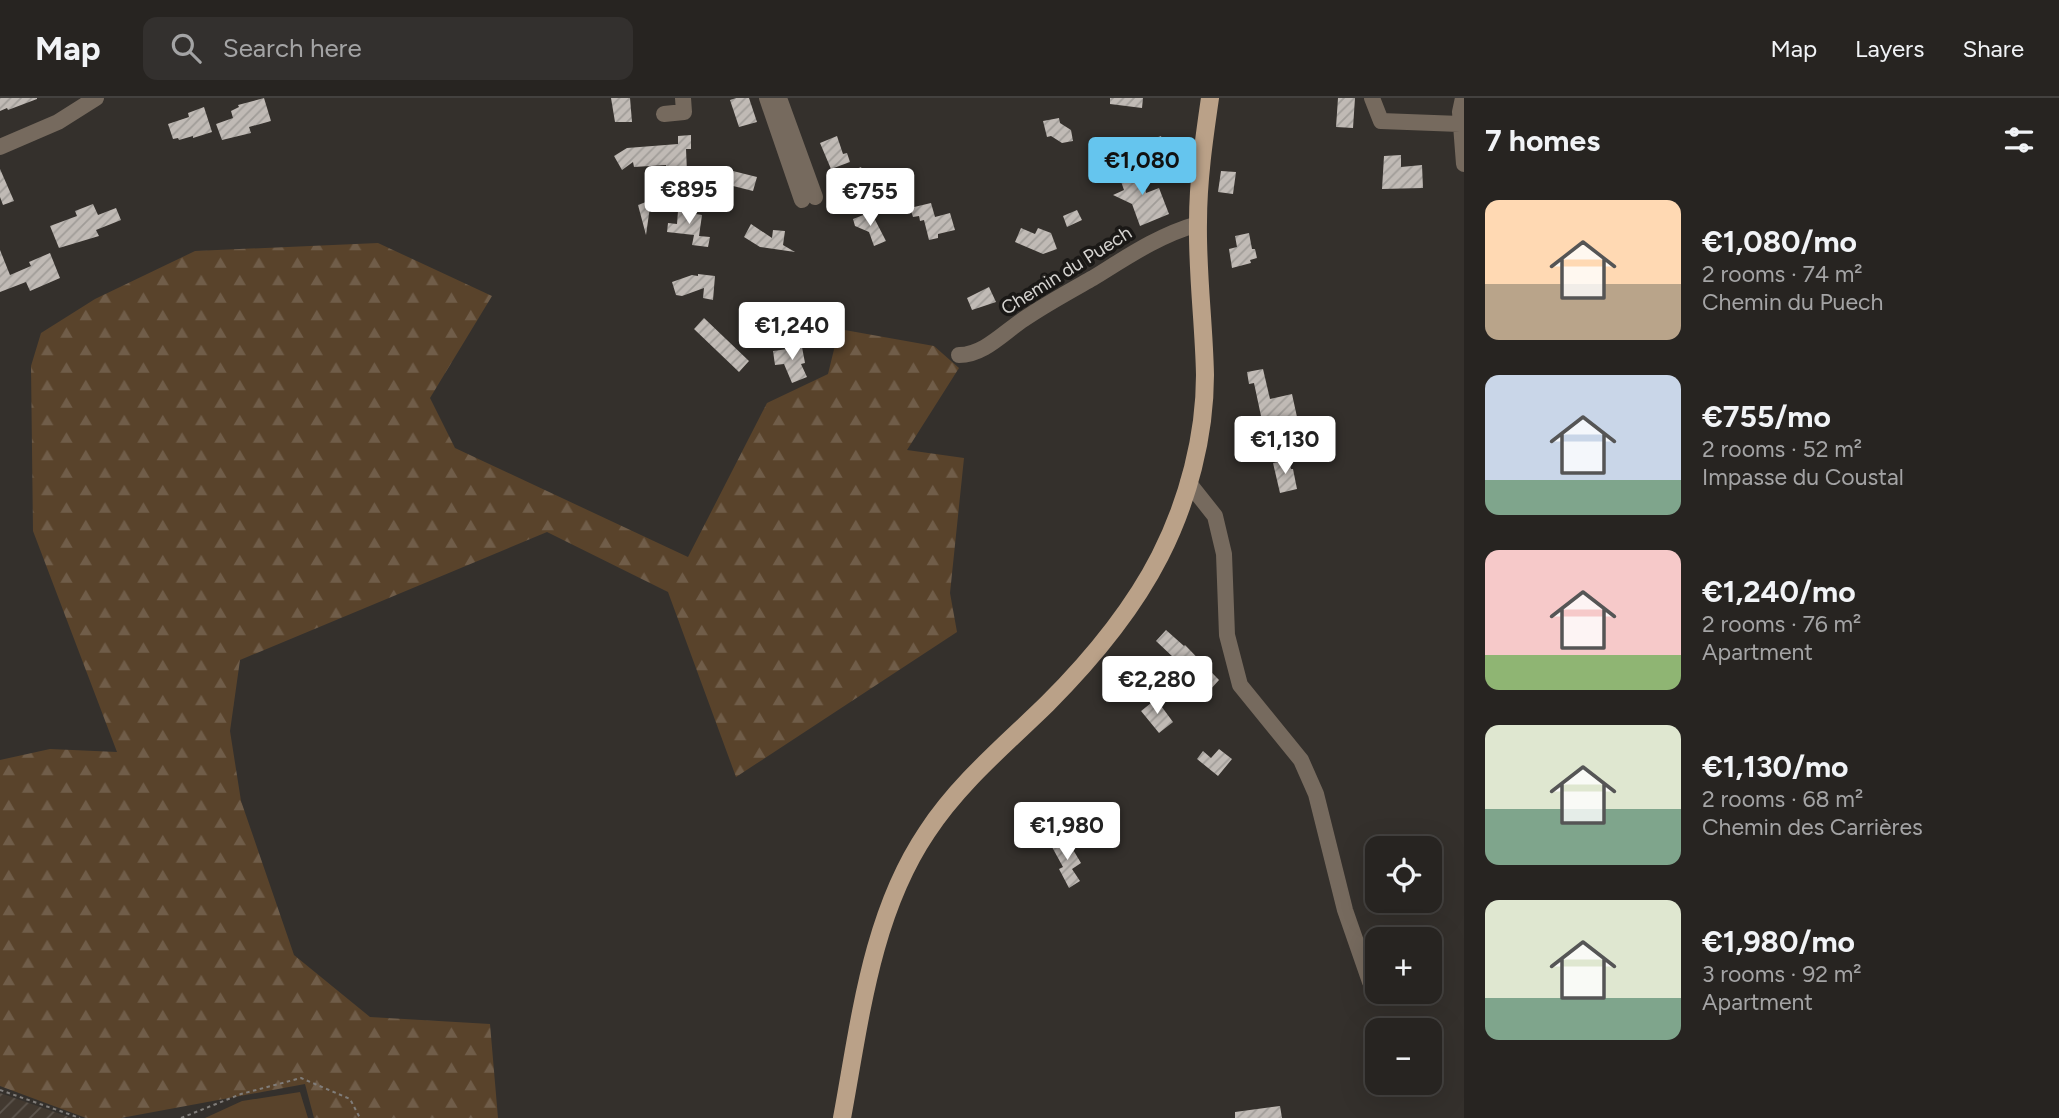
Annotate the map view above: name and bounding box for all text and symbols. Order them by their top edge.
search box [143,17,633,80]
text: Map [35,29,101,68]
icon: search [167,29,205,67]
text: Search here [223,32,362,64]
text: Map [1770,34,1817,63]
text: Layers [1855,34,1924,63]
text: Share [1962,34,2024,63]
icon: filters [2000,121,2038,159]
text: 7 homes [1485,122,1600,159]
pin: €1,080 [1085,138,1199,197]
text: €1,080 [1104,146,1180,174]
pin: €895 [648,166,730,226]
pin: €755 [829,169,911,228]
text: €895 [661,175,717,203]
text: €755 [842,177,898,205]
street label: Chemin du Puech [997,221,1136,320]
text: €1,080/mo [1702,223,1857,260]
icon: home [1541,228,1625,312]
text: 2 rooms · 74 m² [1702,260,1863,288]
text: Chemin du Puech [1702,288,1883,316]
pin: €1,240 [735,302,849,362]
text: €1,240 [755,311,829,339]
text: €755/mo [1702,398,1831,435]
icon: home [1541,403,1625,487]
pin: €1,130 [1228,416,1342,476]
text: €1,130 [1251,425,1320,453]
text: 2 rooms · 52 m² [1702,435,1862,463]
text: Impasse du Coustal [1702,463,1904,491]
text: €1,240/mo [1702,573,1856,610]
icon: home [1541,578,1625,662]
text: 2 rooms · 76 m² [1702,610,1861,638]
text: Apartment [1702,638,1813,666]
pin: €2,280 [1100,656,1214,716]
text: €2,280 [1118,665,1196,693]
text: €1,130/mo [1702,748,1849,785]
icon: home [1541,753,1625,837]
text: 2 rooms · 68 m² [1702,785,1863,813]
pin: €1,980 [1010,802,1124,862]
text: €1,980 [1030,811,1104,839]
text: Chemin des Carrières [1702,813,1923,841]
map controls [1365,836,1442,1095]
button: locate [1365,836,1442,913]
text: €1,980/mo [1702,923,1855,960]
button: + [1365,927,1442,1004]
icon: home [1541,928,1625,1012]
text: 3 rooms · 92 m² [1702,960,1862,988]
text: Apartment [1702,988,1813,1016]
button: − [1365,1018,1442,1095]

